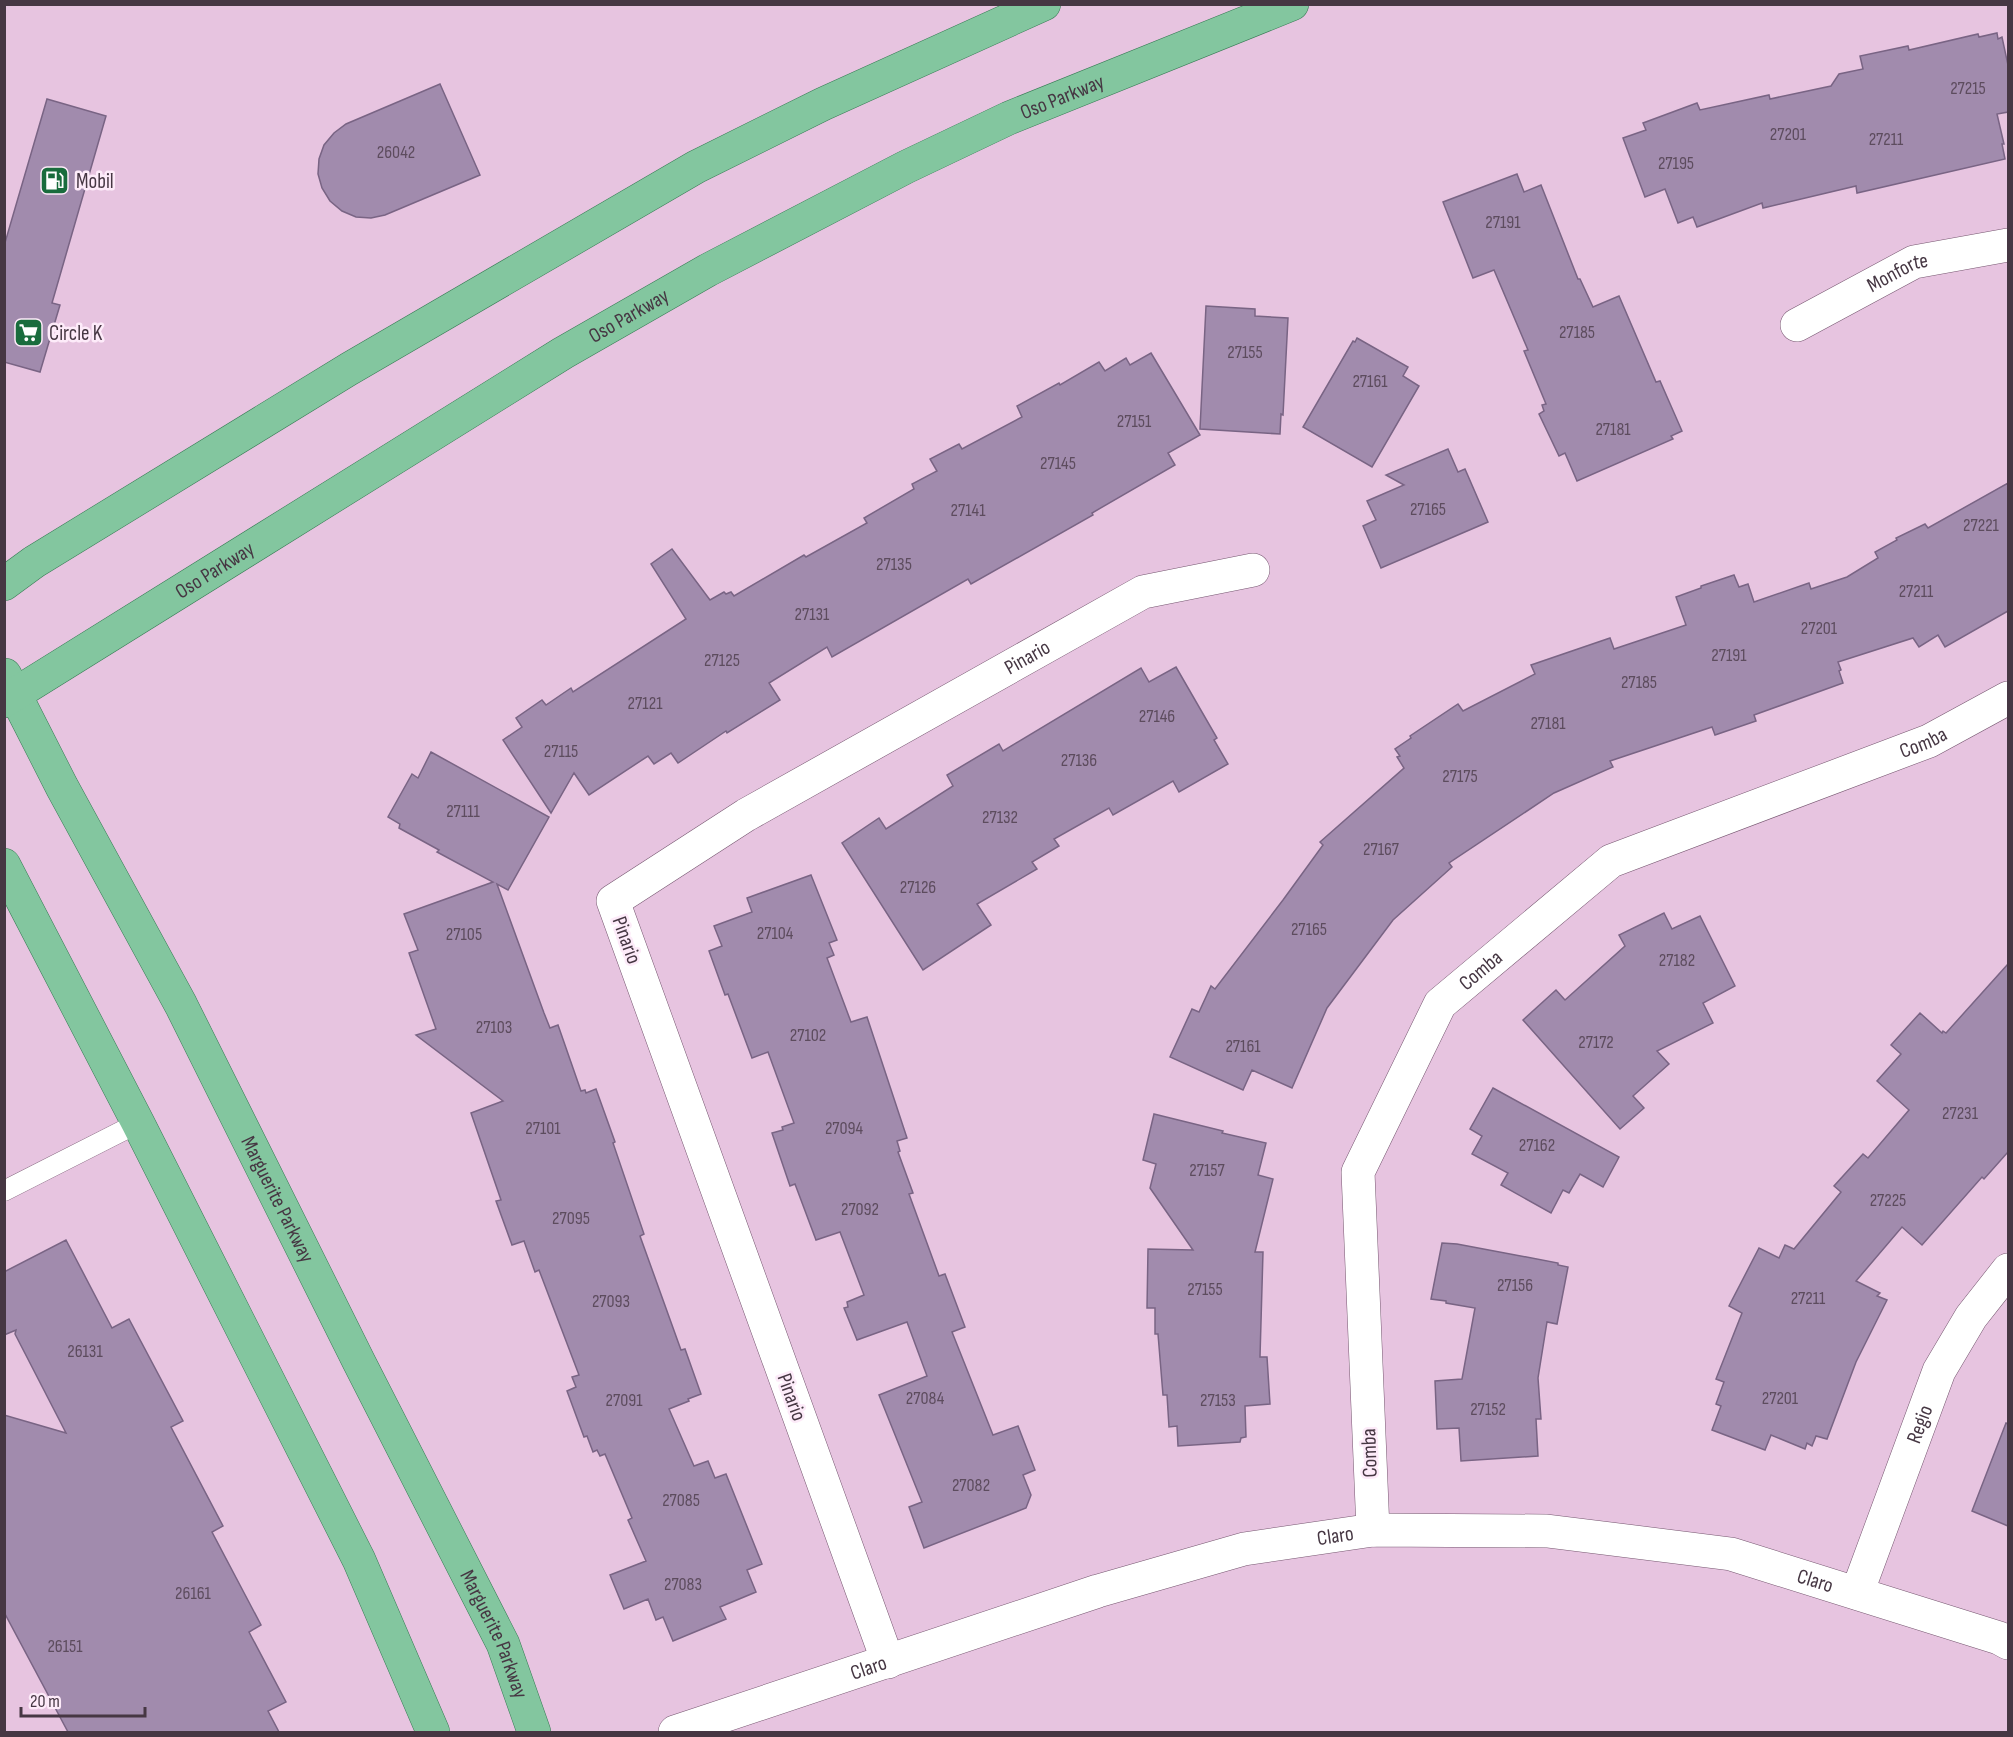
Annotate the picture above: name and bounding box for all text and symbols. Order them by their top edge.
street label: Oso Parkway [1017,69,1108,125]
house number: 27215 [1950,78,1986,99]
house number: 27201 [1770,124,1807,145]
house number: 27211 [1869,129,1904,150]
house number: 26042 [377,142,415,163]
house number: 27195 [1658,153,1694,174]
fuel station icon: Mobil [39,165,71,197]
place label: Mobil [76,169,114,194]
house number: 27191 [1485,212,1521,233]
street label: Monforte [1863,248,1930,298]
street label: Oso Parkway [584,283,673,349]
supermarket icon: Circle K [12,317,44,349]
place label: Circle K [49,321,103,346]
house number: 27185 [1559,322,1595,343]
house number: 27155 [1227,342,1263,363]
house number: 27161 [1352,371,1388,392]
house number: 27151 [1117,411,1152,432]
house number: 27181 [1595,419,1631,440]
house number: 27145 [1040,453,1076,474]
house number: 27165 [1410,499,1446,520]
house number: 27141 [951,500,986,521]
house number: 27221 [1963,515,2000,536]
street label: Oso Parkway [171,536,259,604]
house number: 27135 [876,554,912,575]
house number: 27211 [1899,581,1934,602]
house number: 27131 [795,604,830,625]
house number: 27201 [1801,618,1838,639]
street label: Pinario [1000,635,1055,680]
house number: 27191 [1711,645,1747,666]
house number: 27125 [704,650,740,671]
house number: 27185 [1621,672,1657,693]
house number: 27121 [628,693,663,714]
house number: 27146 [1139,706,1175,727]
house number: 27181 [1530,713,1566,734]
street label: Comba [1896,722,1951,764]
house number: 27115 [544,741,578,762]
house number: 27136 [1061,750,1097,771]
house number: 27175 [1442,766,1478,787]
house number: 27111 [446,801,481,822]
house number: 27132 [982,807,1018,828]
house number: 27167 [1363,839,1400,860]
house number: 27126 [900,877,936,898]
street label: Pinario [606,913,647,967]
house number: 27165 [1291,919,1327,940]
house number: 27104 [757,923,794,944]
house number: 27105 [446,924,482,945]
street label: Comba [1454,945,1508,996]
house number: 27182 [1659,950,1695,971]
house number: 27103 [476,1017,512,1038]
house number: 27102 [790,1025,826,1046]
house number: 27172 [1578,1032,1614,1053]
house number: 27161 [1225,1036,1261,1057]
house number: 27231 [1942,1103,1979,1124]
house number: 27101 [525,1118,561,1139]
house number: 27094 [825,1118,864,1139]
street label: Marguerite Parkway [235,1132,319,1267]
house number: 27162 [1519,1135,1555,1156]
house number: 27157 [1189,1160,1225,1181]
house number: 27225 [1870,1190,1906,1211]
house number: 27092 [841,1199,879,1220]
house number: 27095 [552,1208,590,1229]
house number: 27156 [1497,1275,1533,1296]
house number: 27155 [1187,1279,1223,1300]
house number: 27211 [1791,1288,1826,1309]
house number: 27093 [592,1291,630,1312]
house number: 26131 [67,1341,103,1362]
street label: Pinario [771,1370,812,1424]
house number: 27084 [906,1388,945,1409]
house number: 27201 [1762,1388,1799,1409]
house number: 27091 [606,1390,643,1411]
house number: 27153 [1200,1390,1236,1411]
house number: 27152 [1470,1399,1506,1420]
street label: Regio [1901,1402,1938,1447]
street label: Comba [1356,1428,1383,1478]
house number: 27082 [952,1475,990,1496]
house number: 27085 [662,1490,700,1511]
street label: Claro [1315,1521,1355,1551]
street label: Claro [1794,1564,1836,1598]
street label: Marguerite Parkway [454,1566,533,1702]
house number: 27083 [664,1574,702,1595]
house number: 26161 [175,1583,212,1604]
house number: 26151 [47,1636,83,1657]
street label: Claro [847,1650,890,1686]
scale bar [21,1680,146,1718]
text: 20 m [30,1691,60,1712]

